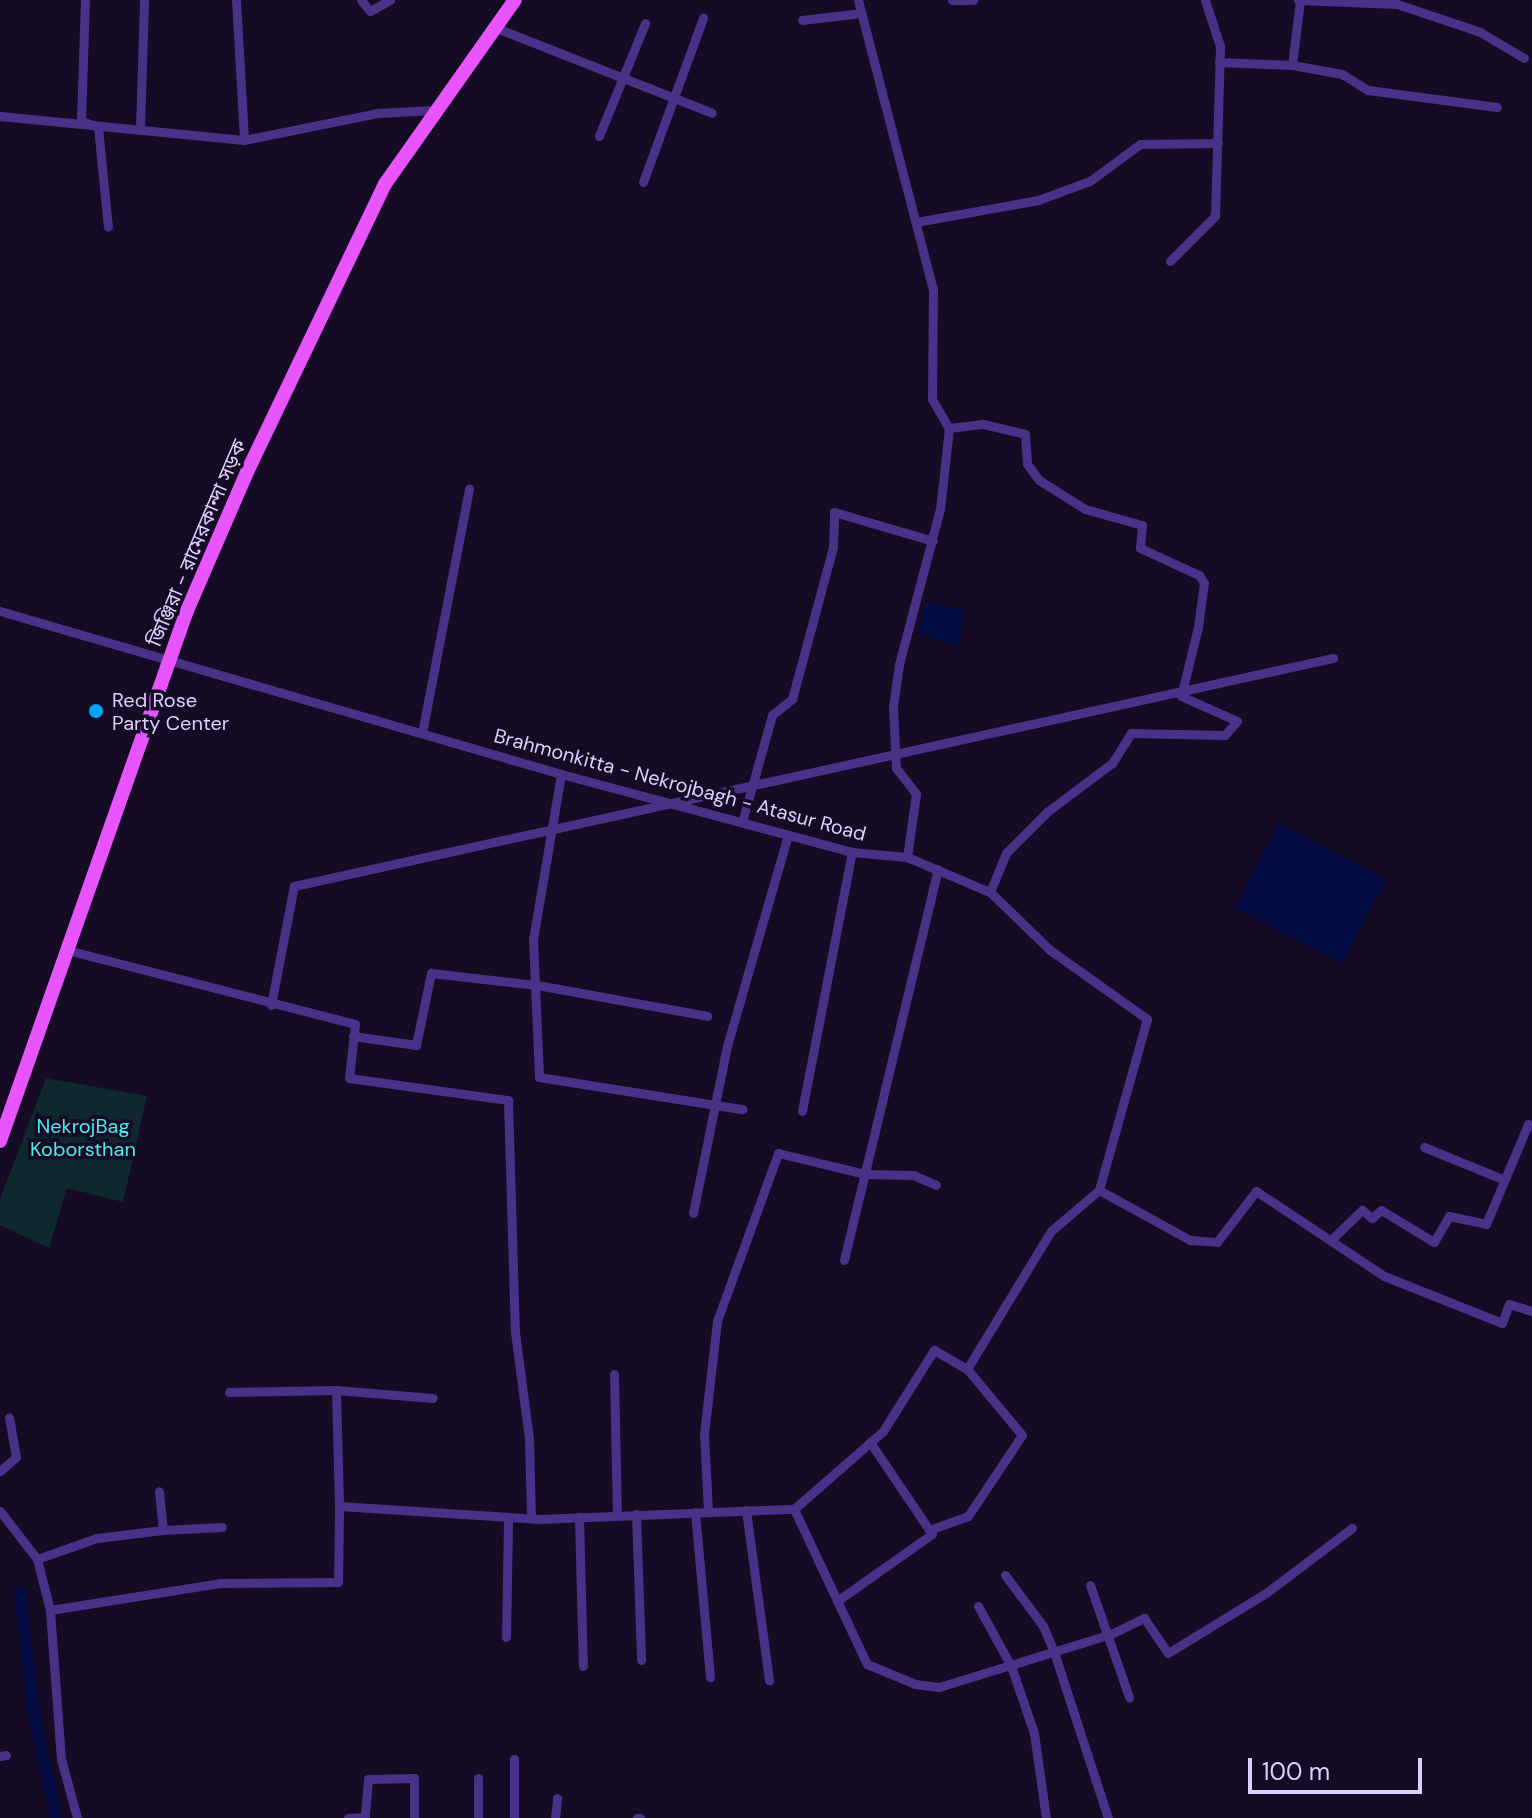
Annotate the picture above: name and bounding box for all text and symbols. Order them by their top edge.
street label: জিঞ্জিরা - রামেরকান্দা সড়ক [142,436,252,650]
place label: Red Rose Party Center [112,688,229,735]
marker: Red Rose Party Center [87,702,105,720]
street label: Brahmonkitta - Nekrojbagh - Atasur Road [491,724,869,846]
park label: NekrojBag Koborsthan [30,1114,136,1161]
scale bar [1252,1742,1426,1792]
text: 100 m [1262,1756,1330,1787]

